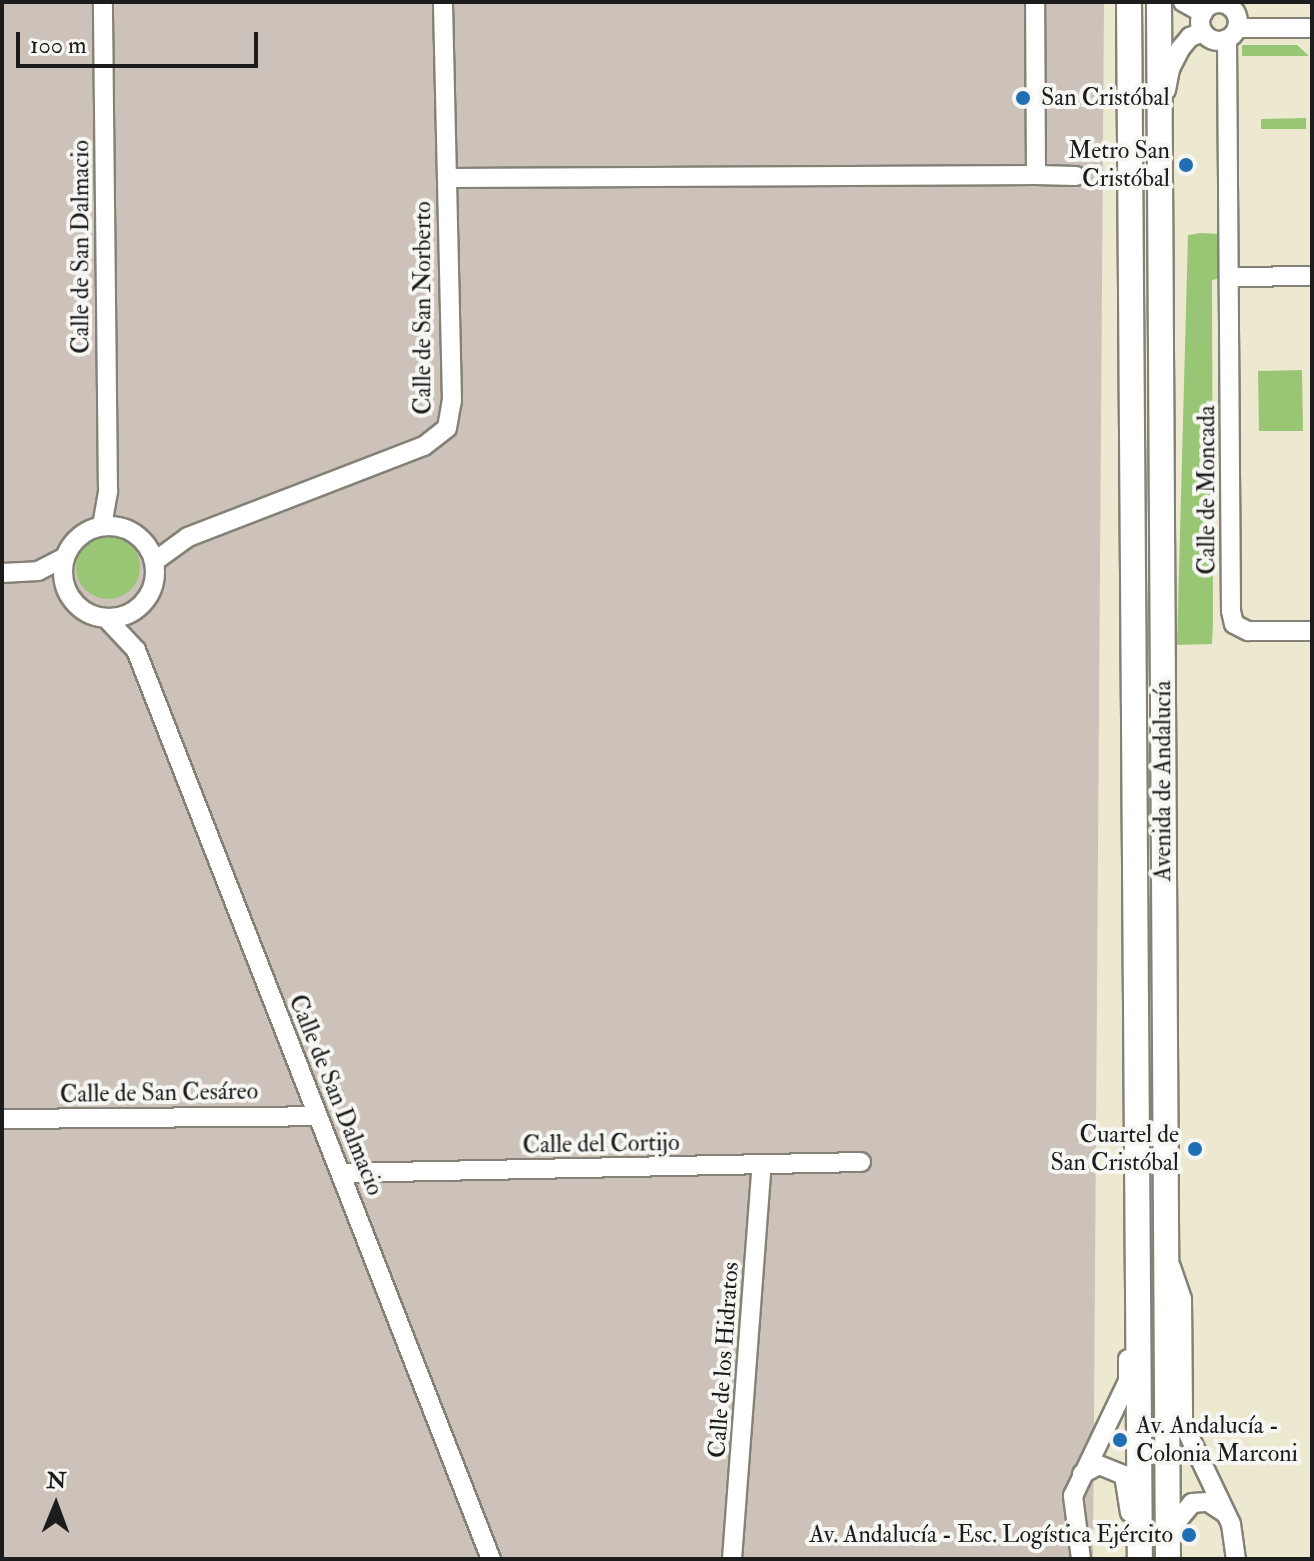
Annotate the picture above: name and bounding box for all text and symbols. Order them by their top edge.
scale bar [20,16,262,66]
text: 100 m [30,30,87,61]
place label: San Cristóbal [1041,84,1170,112]
marker: San Cristóbal [1012,87,1034,109]
place label: Metro San Cristóbal [1068,137,1170,193]
street label: Calle de San Dalmacio [67,140,95,354]
marker: Metro San Cristóbal [1177,156,1195,174]
street label: Calle de San Norberto [409,201,437,415]
street label: Calle de Moncada [1193,405,1221,575]
street label: Avenida de Andalucía [1149,681,1177,881]
street label: Calle de San Dalmacio [283,991,389,1199]
street label: Calle de San Cesáreo [60,1077,258,1109]
place label: Cuartel de San Cristóbal [1050,1121,1179,1177]
street label: Calle del Cortijo [522,1128,680,1160]
marker: Cuartel de San Cristóbal [1186,1140,1204,1158]
street label: Calle de los Hidratos [703,1261,745,1459]
place label: Av. Andalucía - Colonia Marconi [1136,1412,1298,1468]
marker: Av. Andalucía - Colonia Marconi [1111,1431,1129,1449]
north arrow [16,1465,96,1545]
text: N [46,1467,67,1495]
place label: Av. Andalucía - Esc. Logística Ejército [809,1521,1173,1549]
marker: Av. Andalucía - Esc. Logística Ejército [1180,1526,1198,1544]

